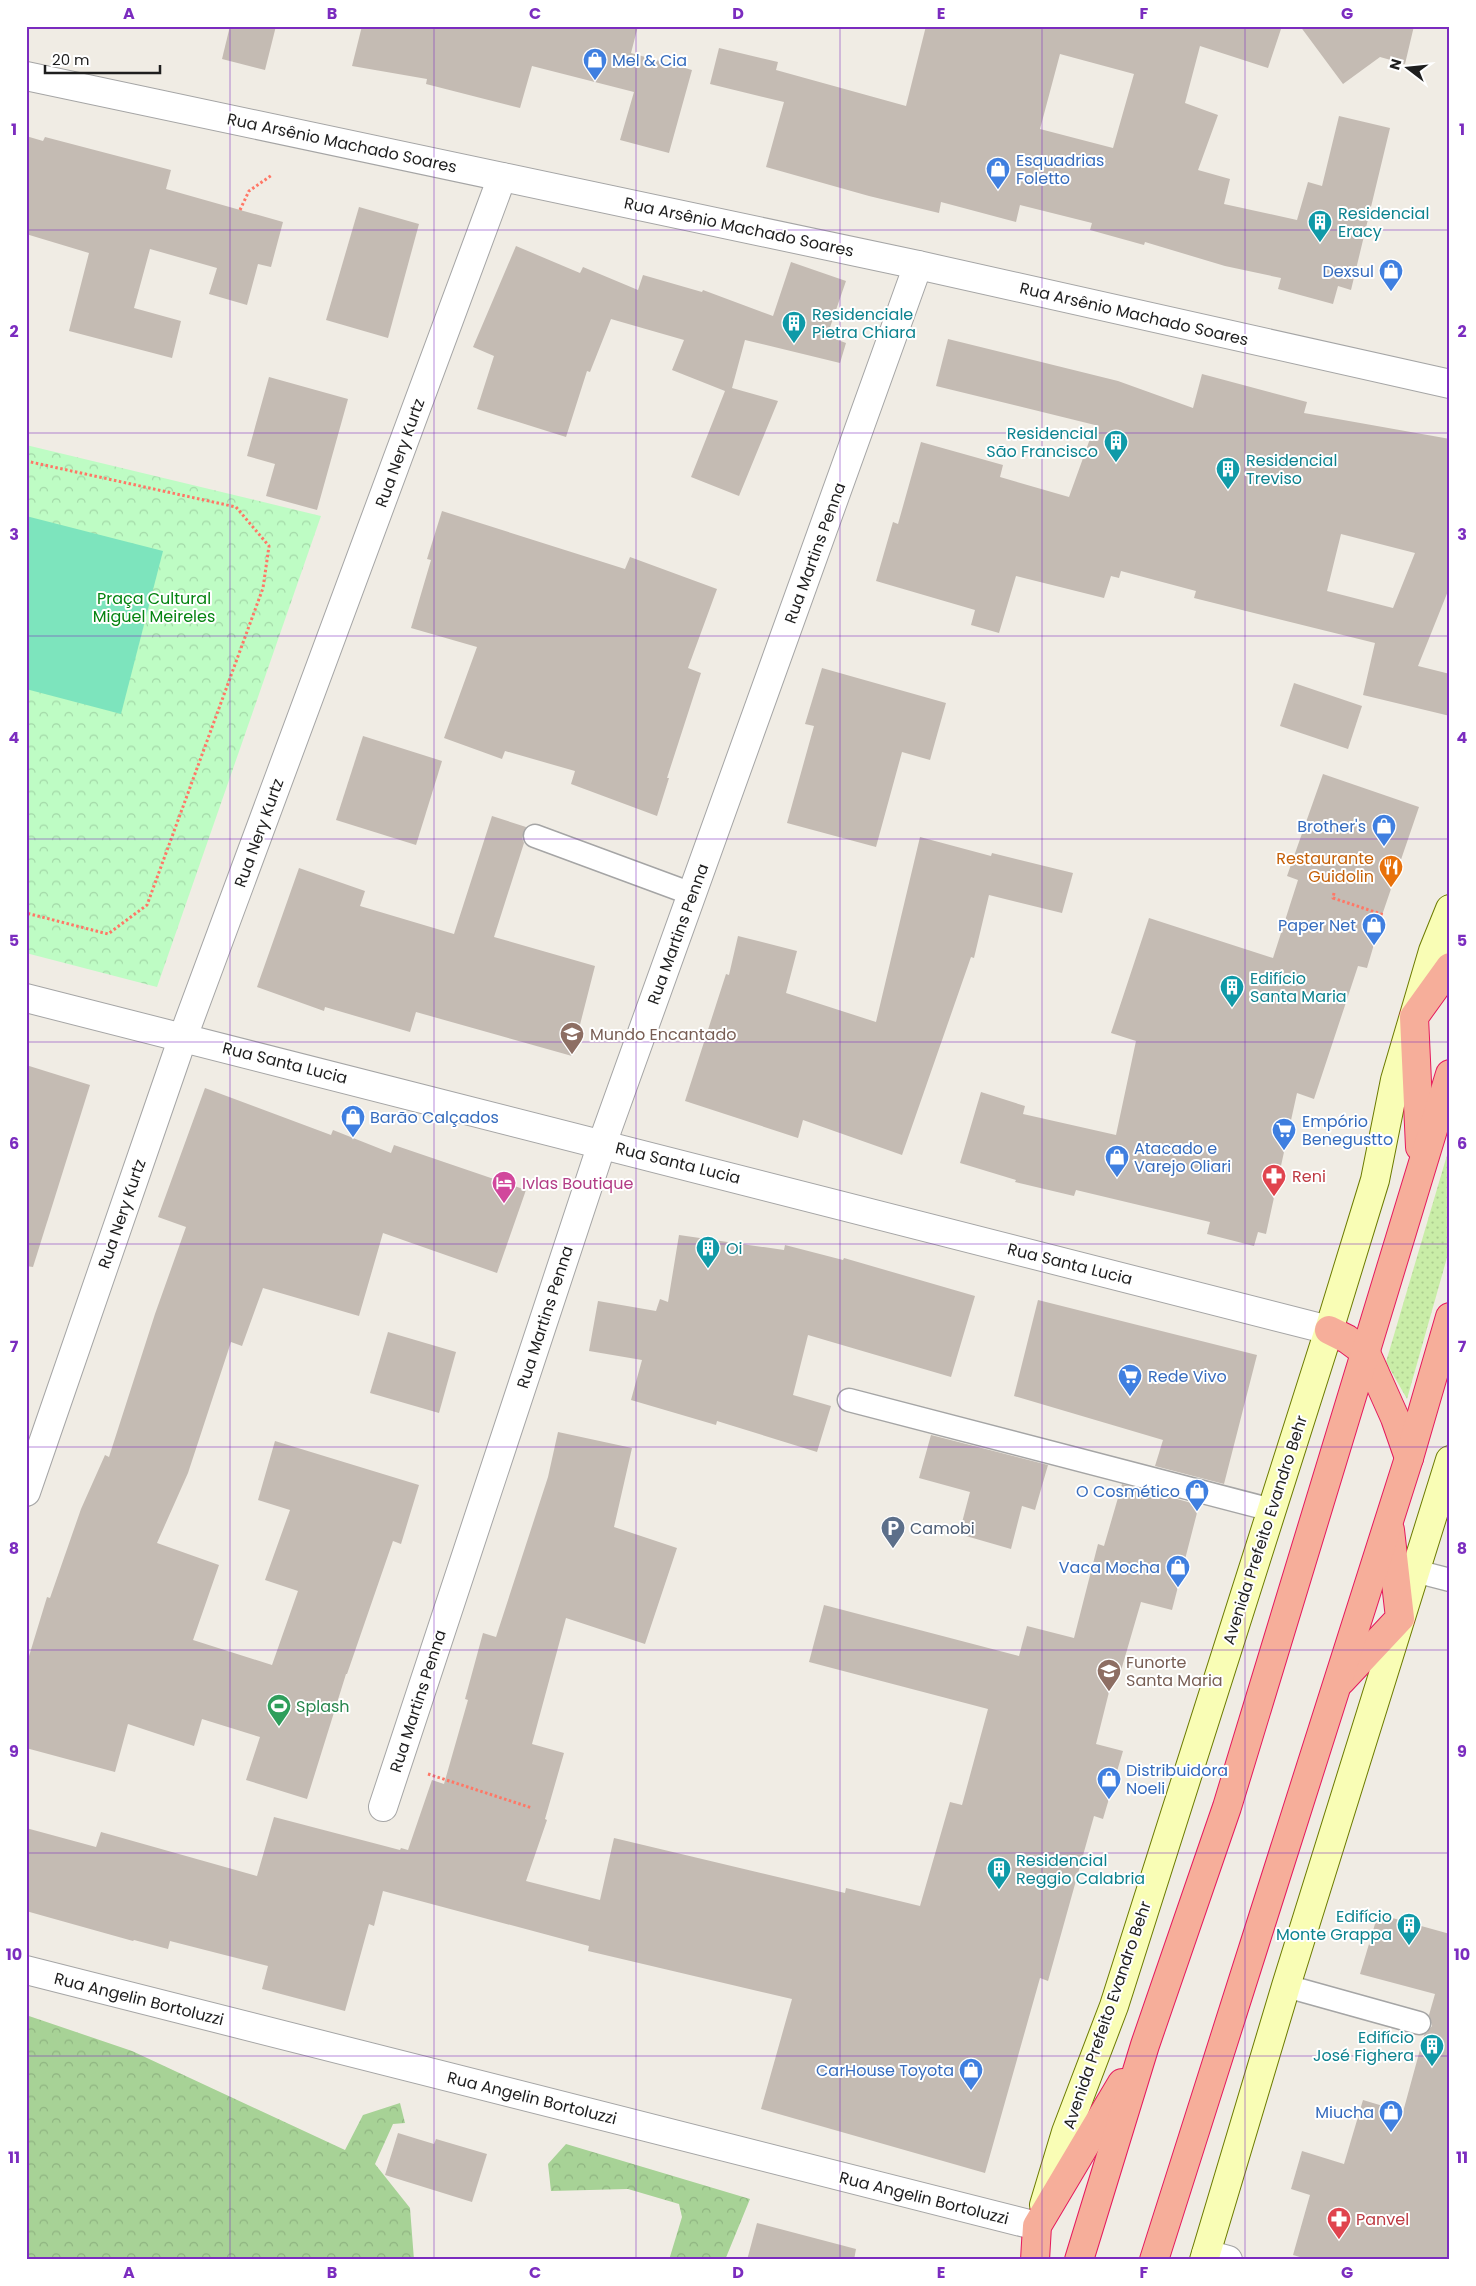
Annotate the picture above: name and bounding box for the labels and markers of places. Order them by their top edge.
shop icon: Mel & Cia [582,47,608,81]
place label: Mel & Cia [612,49,687,72]
place label: Esquadrias Foletto [1016,149,1104,190]
shop icon: Esquadrias Foletto [985,156,1011,190]
place label: Residencial Eracy [1338,202,1429,243]
building icon: Residencial Eracy [1307,209,1333,243]
shop icon: Dexsul [1378,258,1404,292]
place label: Dexsul [1323,260,1374,283]
place label: Residenciale Pietra Chiara [812,303,916,344]
building icon: Residenciale Pietra Chiara [781,310,807,344]
place label: Residencial São Francisco [986,422,1098,463]
building icon: Residencial São Francisco [1103,429,1129,463]
place label: Residencial Treviso [1246,449,1337,490]
building icon: Residencial Treviso [1215,456,1241,490]
shop icon: Brother's [1371,813,1397,847]
place label: Brother's [1297,815,1366,838]
place label: Restaurante Guidolin [1276,847,1374,888]
restaurant icon: Restaurante Guidolin [1378,854,1404,888]
shop icon: Paper Net [1361,912,1387,946]
place label: Paper Net [1278,914,1356,937]
place label: Edifício Santa Maria [1250,967,1347,1008]
building icon: Edifício Santa Maria [1219,974,1245,1008]
school or university icon: Mundo Encantado [559,1021,585,1055]
place label: Mundo Encantado [590,1023,737,1046]
shop icon: Barão Calçados [340,1104,366,1138]
place label: Barão Calçados [370,1106,499,1129]
place label: Empório Benegustto [1302,1110,1393,1151]
supermarket icon: Empório Benegustto [1271,1117,1297,1151]
place label: Atacado e Varejo Oliari [1134,1137,1231,1178]
shop icon: Atacado e Varejo Oliari [1104,1144,1130,1178]
pharmacy icon: Reni [1261,1163,1287,1197]
place label: Reni [1292,1165,1326,1188]
hotel icon: Ivlas Boutique [491,1170,517,1204]
place label: Ivlas Boutique [522,1172,633,1195]
building icon: Oi [695,1235,721,1269]
place label: Oi [726,1237,743,1260]
supermarket icon: Rede Vivo [1117,1363,1143,1397]
place label: Rede Vivo [1148,1365,1227,1388]
shop icon: O Cosmético [1184,1478,1210,1512]
place label: O Cosmético [1076,1480,1180,1503]
parking icon: Camobi [880,1515,906,1549]
place label: Camobi [910,1517,975,1540]
shop icon: Vaca Mocha [1165,1554,1191,1588]
place label: Vaca Mocha [1059,1556,1160,1579]
place label: Funorte Santa Maria [1126,1651,1223,1692]
school or university icon: Funorte Santa Maria [1096,1658,1122,1692]
sports icon: Splash [266,1693,292,1727]
place label: Splash [296,1695,350,1718]
place label: Distribuidora Noeli [1126,1759,1228,1800]
shop icon: Distribuidora Noeli [1096,1766,1122,1800]
place label: Residencial Reggio Calabria [1016,1849,1145,1890]
building icon: Residencial Reggio Calabria [986,1856,1012,1890]
place label: Edifício Monte Grappa [1276,1905,1392,1946]
building icon: Edifício Monte Grappa [1396,1912,1422,1946]
place label: Edifício José Fighera [1313,2026,1414,2067]
building icon: Edifício José Fighera [1419,2033,1445,2067]
shop icon: CarHouse Toyota [958,2057,984,2091]
place label: CarHouse Toyota [816,2059,954,2082]
shop icon: Miucha [1378,2099,1404,2133]
place label: Miucha [1315,2101,1374,2124]
pharmacy icon: Panvel [1326,2206,1352,2240]
place label: Panvel [1356,2208,1409,2231]

